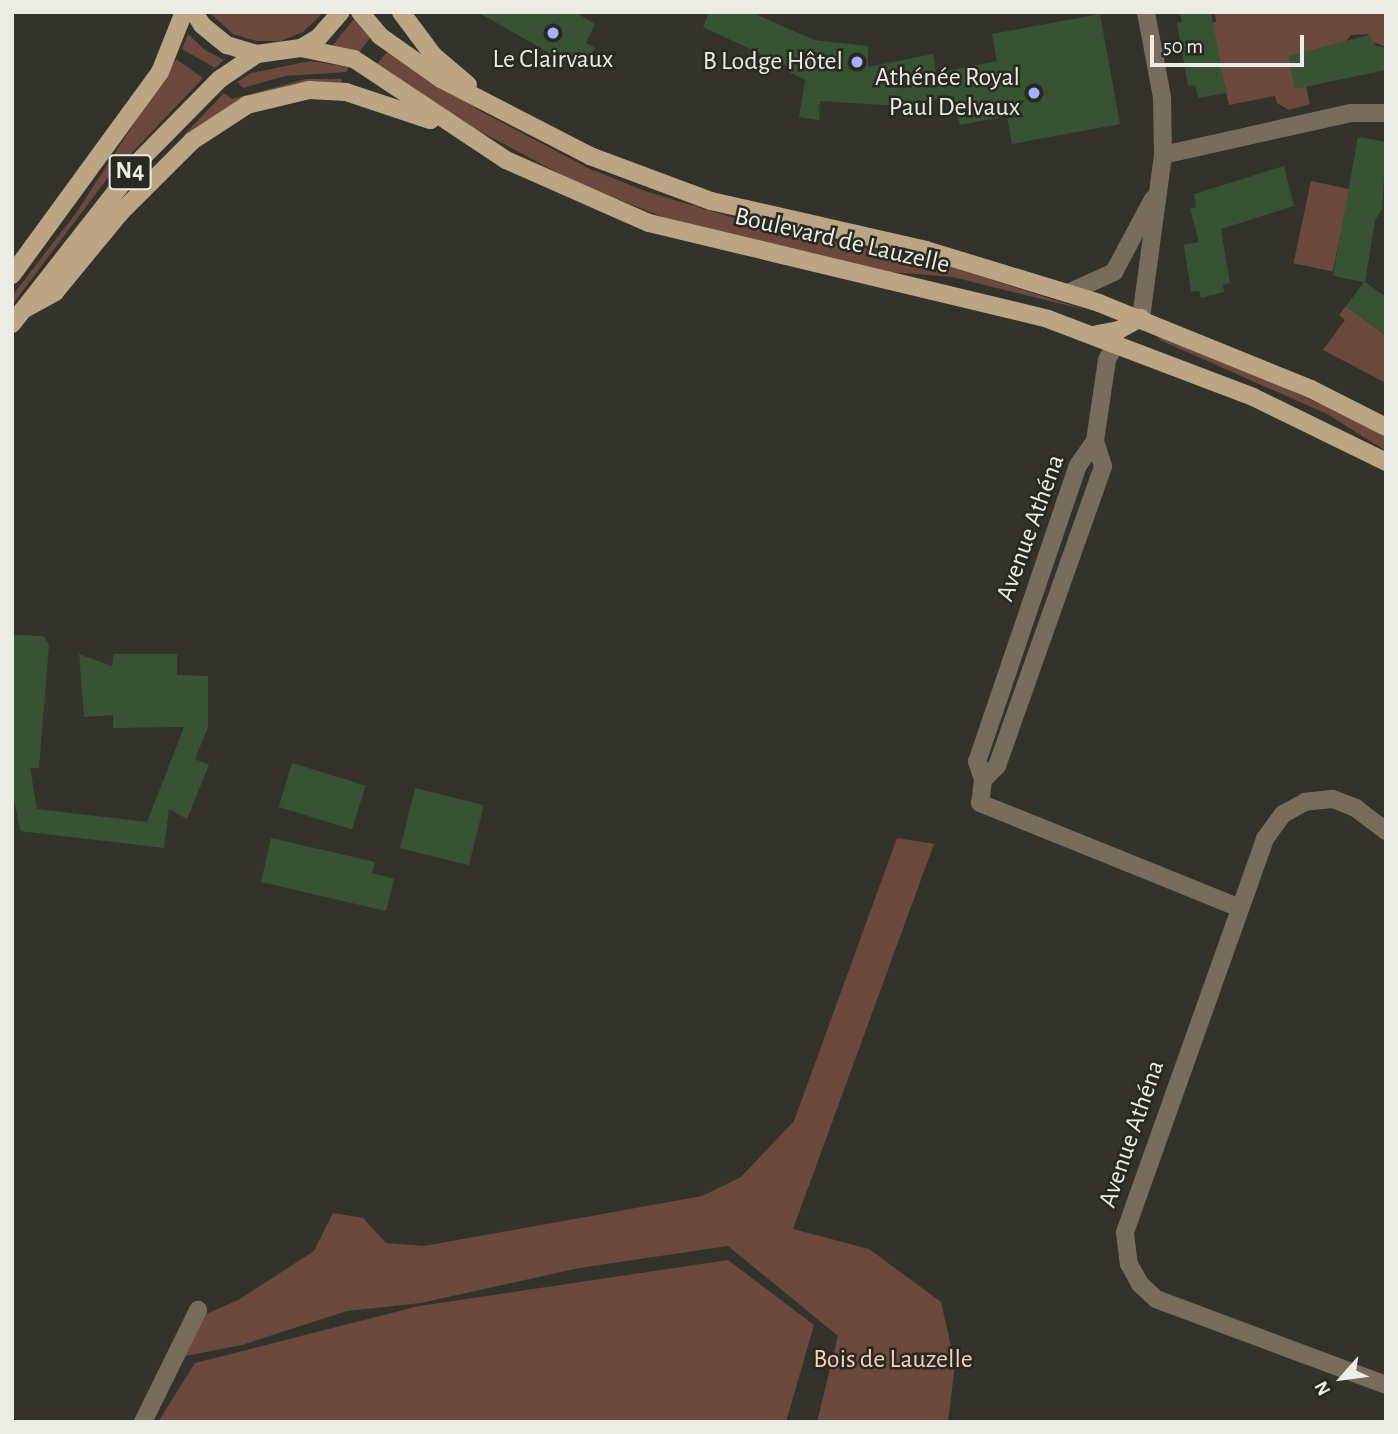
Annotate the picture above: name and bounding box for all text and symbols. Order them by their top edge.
scale bar [1153,21,1307,65]
marker: Le Clairvaux [545,25,561,41]
text: 50 m [1163,36,1203,57]
place label: Le Clairvaux [493,44,613,76]
place label: B Lodge Hôtel [703,46,843,78]
marker: B Lodge Hôtel [849,54,865,70]
place label: Athénée Royal Paul Delvaux [875,62,1020,124]
marker: Athénée Royal Paul Delvaux [1026,85,1042,101]
road number: N4 [107,152,153,192]
street label: Boulevard de Lauzelle [732,201,952,281]
street label: Avenue Athéna [990,450,1072,606]
street label: Avenue Athéna [1092,1056,1172,1212]
north arrow [1307,1343,1377,1413]
park label: Bois de Lauzelle [813,1344,973,1376]
text: N [1312,1378,1335,1398]

